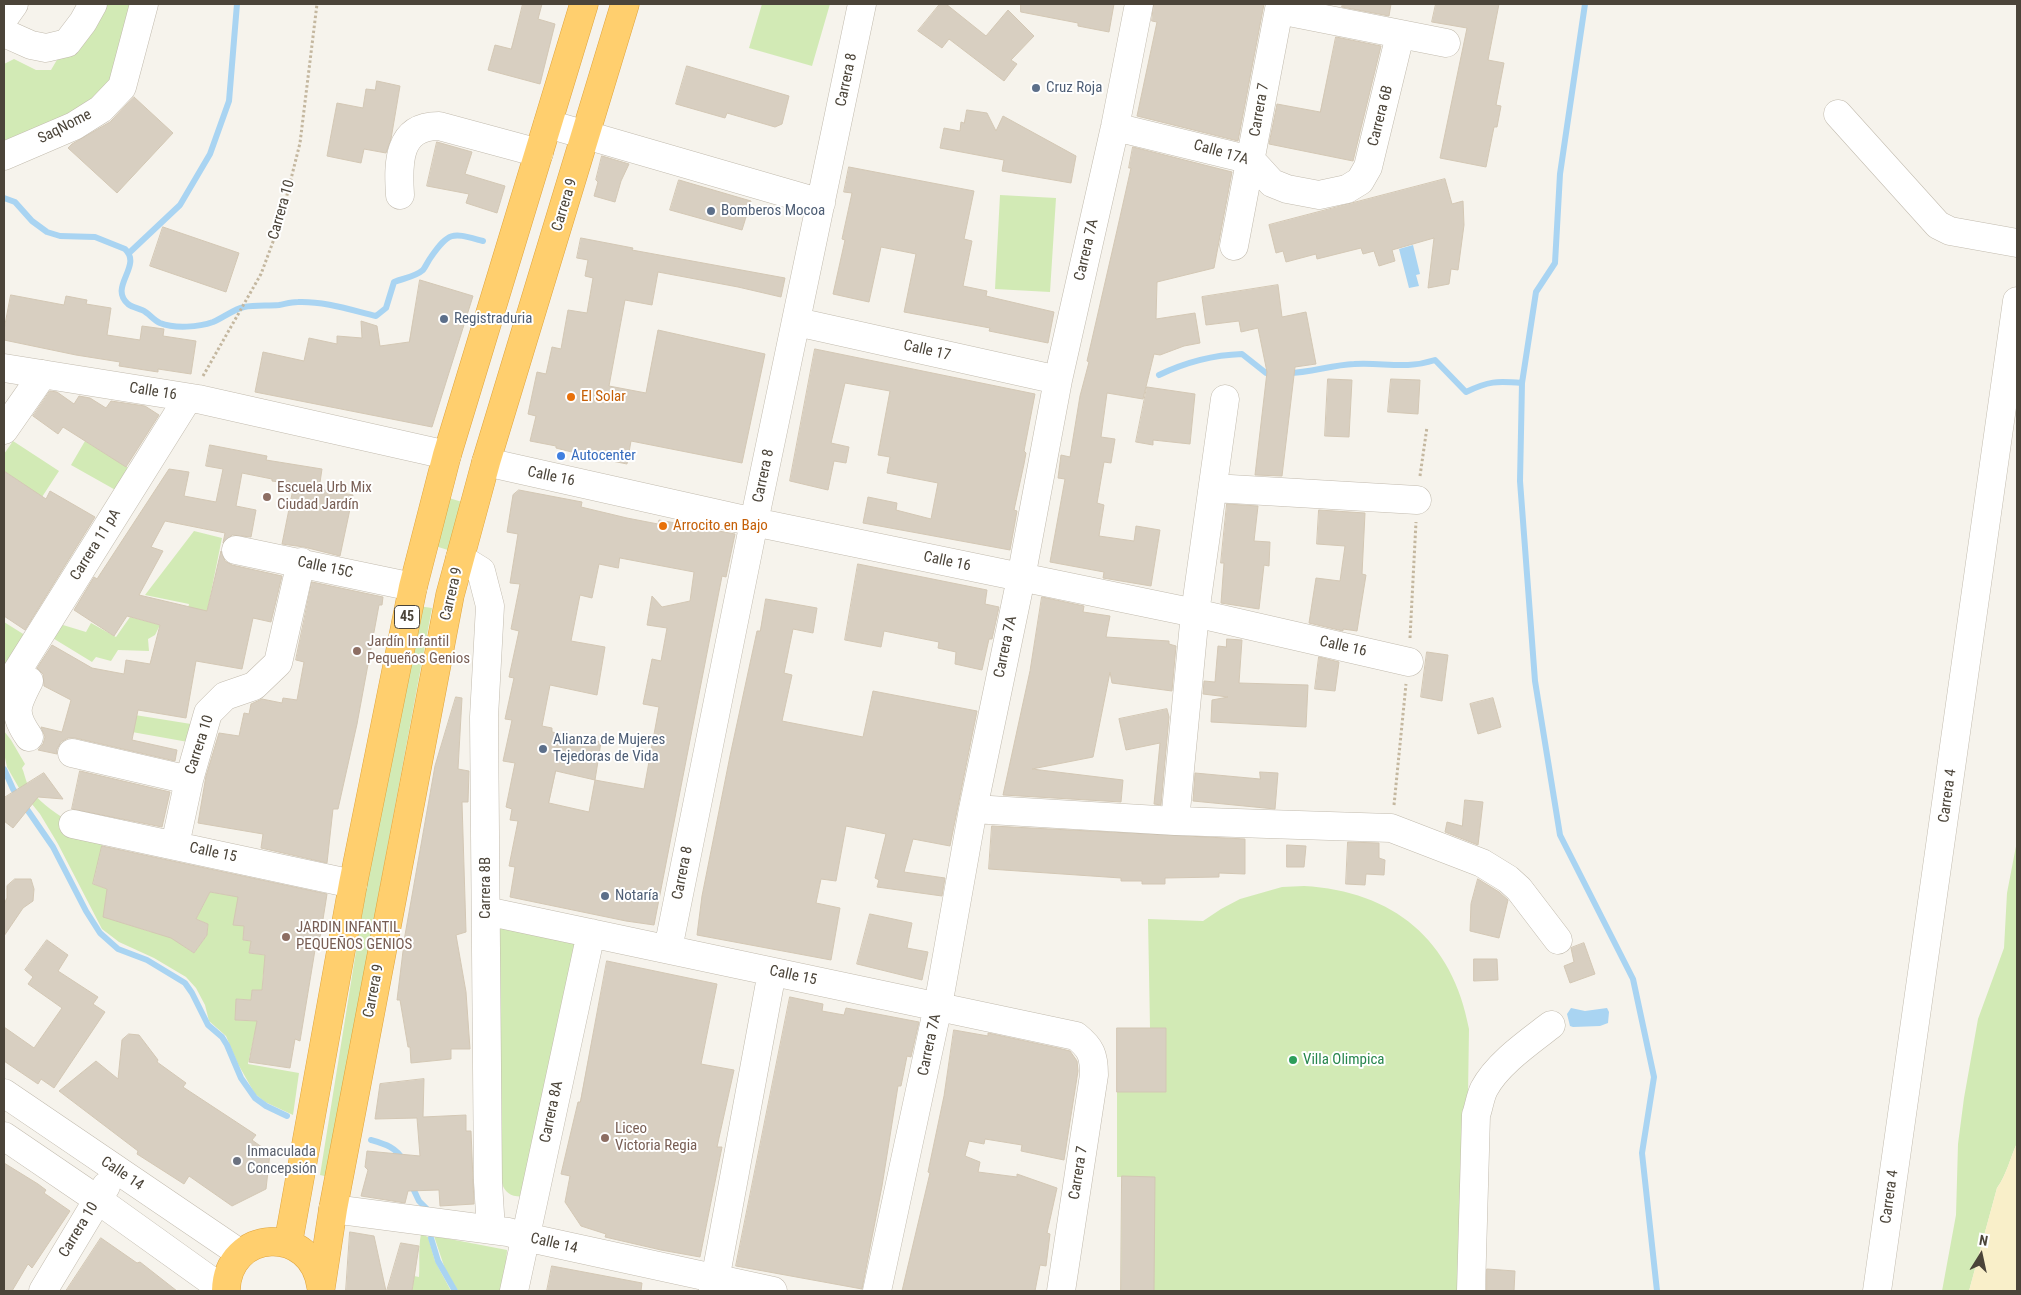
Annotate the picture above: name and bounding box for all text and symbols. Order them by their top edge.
street label: Carrera 8 [833,52,861,108]
place label: Cruz Roja [1046,79,1102,97]
marker: Cruz Roja [1030,82,1042,94]
street label: Carrera 7 [1246,82,1274,138]
street label: Carrera 6B [1365,84,1397,148]
street label: SaqNome [35,106,95,148]
street label: Calle 17A [1191,137,1251,169]
street label: Carrera 9 [548,177,582,233]
street label: Carrera 10 [265,178,299,242]
place label: Bomberos Mocoa [721,202,825,220]
marker: Bomberos Mocoa [705,205,717,217]
street label: Carrera 7A [1071,217,1103,283]
place label: Registraduria [454,310,532,328]
marker: Registraduria [438,313,450,325]
street label: Calle 17 [902,337,952,365]
street label: Calle 16 [128,379,178,405]
place label: El Solar [581,388,626,406]
marker: El Solar [565,391,577,403]
place label: Autocenter [571,447,636,465]
street label: Carrera 8 [750,448,778,504]
marker: Autocenter [555,450,567,462]
street label: Calle 16 [526,463,576,491]
place label: Escuela Urb Mix Ciudad Jardín [277,479,372,514]
marker: Escuela Urb Mix Ciudad Jardín [261,491,273,503]
street label: Carrera 11 pA [67,506,125,584]
place label: Arrocito en Bajo [673,517,768,535]
marker: Arrocito en Bajo [657,520,669,532]
street label: Calle 16 [922,548,972,576]
street label: Calle 15C [296,553,354,583]
street label: Carrera 9 [437,566,467,622]
road number: 45 [394,606,420,628]
street label: Carrera 7A [991,614,1021,680]
place label: Jardín Infantil Pequeños Genios [367,633,470,668]
street label: Calle 16 [1318,633,1368,661]
marker: Jardín Infantil Pequeños Genios [351,645,363,657]
street label: Carrera 10 [182,713,218,777]
place label: Alianza de Mujeres Tejedoras de Vida [553,731,665,766]
marker: Alianza de Mujeres Tejedoras de Vida [537,743,549,755]
street label: Carrera 4 [1935,768,1961,824]
street label: Calle 15 [188,839,238,867]
street label: Carrera 8 [669,845,697,901]
street label: Carrera 8B [477,857,495,919]
place label: Notaría [615,887,659,905]
marker: Notaría [599,890,611,902]
place label: JARDIN INFANTIL PEQUEÑOS GENIOS [296,919,412,954]
marker: JARDIN INFANTIL PEQUEÑOS GENIOS [280,931,292,943]
street label: Calle 15 [768,962,818,990]
street label: Carrera 9 [360,963,388,1019]
street label: Carrera 7A [915,1012,945,1078]
place label: Villa Olimpica [1303,1051,1385,1069]
marker: Villa Olimpica [1287,1054,1299,1066]
street label: Carrera 8A [537,1079,567,1145]
place label: Liceo Victoria Regia [615,1120,697,1155]
marker: Liceo Victoria Regia [599,1132,611,1144]
place label: Inmaculada Concepsión [247,1143,317,1178]
street label: Carrera 7 [1066,1145,1092,1201]
street label: Calle 14 [97,1153,147,1195]
marker: Inmaculada Concepsión [231,1155,243,1167]
street label: Carrera 4 [1877,1169,1903,1225]
street label: Carrera 10 [55,1199,103,1261]
street label: Calle 14 [529,1230,579,1258]
north arrow [1956,1230,2006,1280]
text: N [1978,1232,1989,1249]

